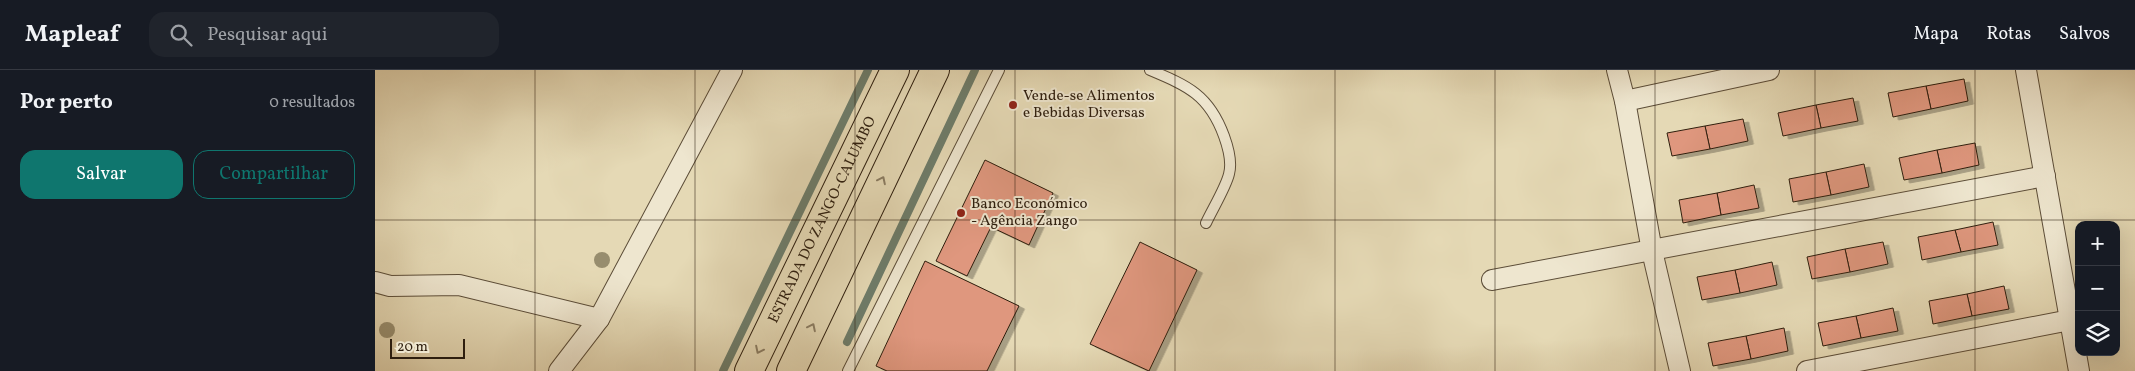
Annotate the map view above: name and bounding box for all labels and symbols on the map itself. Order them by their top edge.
place label: Vende-se Alimentos e Bebidas Diversas [1023,86,1155,124]
marker: Vende-se Alimentos e Bebidas Diversas [1007,99,1019,111]
street label: ESTRADA DO ZANGO-CALUMBO [763,113,881,327]
one-way arrow [876,177,886,186]
place label: Banco Económico - Agência Zango [971,194,1088,232]
marker: Banco Económico - Agência Zango [955,207,967,219]
one-way arrow [806,323,816,332]
scale bar [390,336,465,359]
one-way arrow [755,345,765,354]

